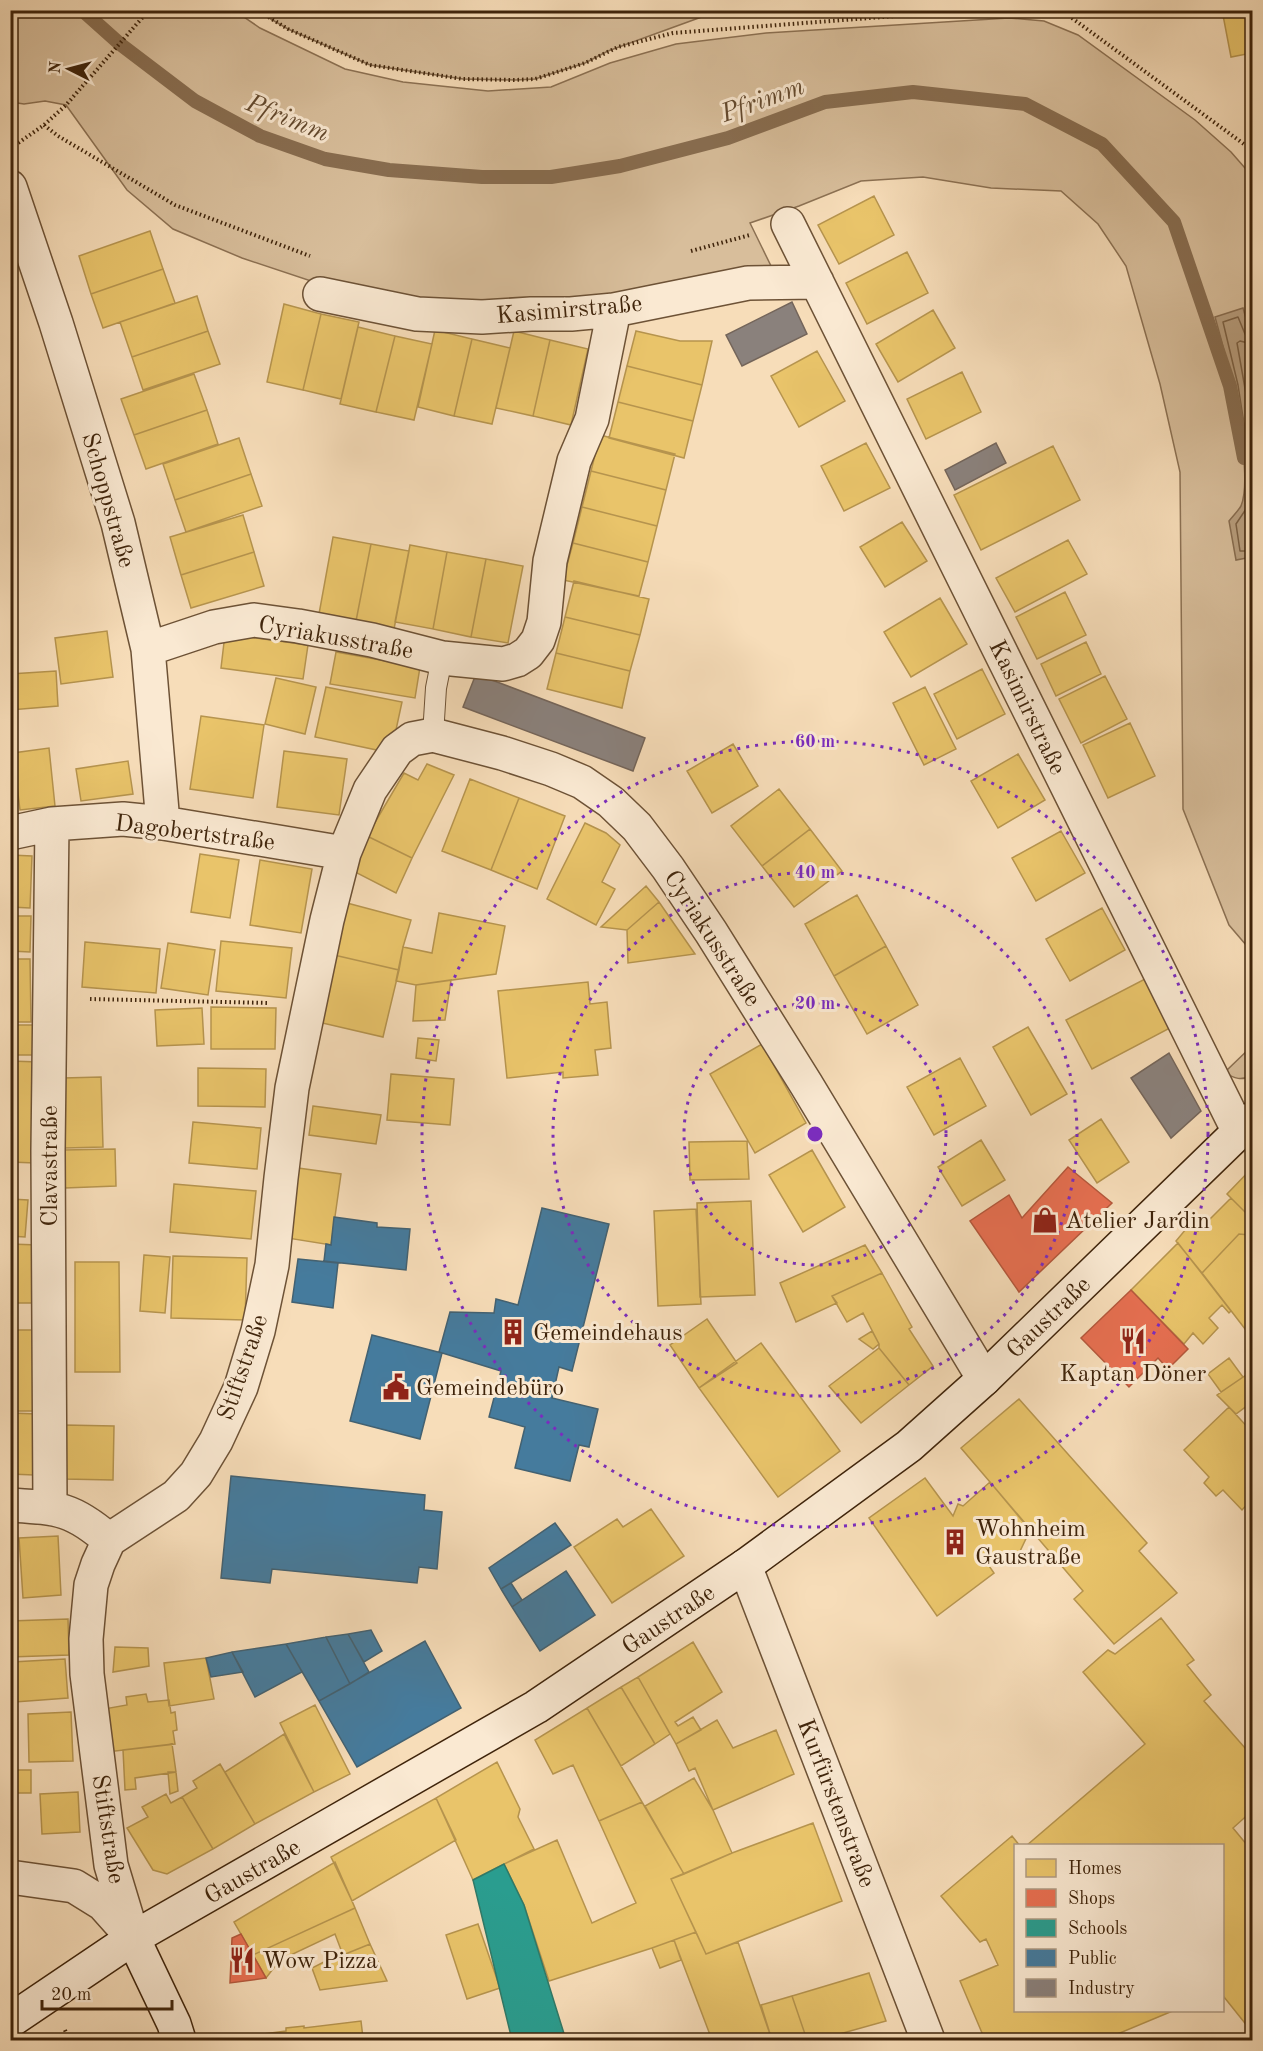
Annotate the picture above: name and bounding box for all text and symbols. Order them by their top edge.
north arrow [39,39,99,99]
text: N [47,60,65,75]
water label: Pfrimm [716,74,808,128]
water label: Pfrimm [241,90,333,147]
street label: Kasimirstraße [495,293,643,329]
street label: Schoppstraße [76,430,138,571]
street label: Cyriakusstraße [256,614,415,664]
street label: Kasimirstraße [983,637,1069,779]
text: 60 m [795,733,835,751]
street label: Dagobertstraße [113,812,276,856]
text: 40 m [795,864,835,882]
street label: Cyriakusstraße [659,867,764,1011]
text: 20 m [795,995,835,1013]
street label: Clavastraße [39,1105,63,1227]
centre of rings [805,1124,825,1144]
shop icon: Atelier Jardin [1030,1205,1060,1235]
place label: Atelier Jardin [1065,1210,1210,1234]
street label: Gaustraße [1003,1273,1096,1364]
street label: Stiftstraße [215,1312,273,1424]
building icon: Gemeindehaus [498,1317,528,1347]
place label: Gemeindehaus [533,1322,683,1346]
restaurant icon: Kaptan Döner [1118,1326,1148,1356]
place label: Kaptan Döner [1060,1363,1207,1387]
public building icon: Gemeindebüro [381,1372,411,1402]
place label: Gemeindebüro [416,1377,564,1401]
place label: Wohnheim Gaustraße [975,1518,1086,1570]
building icon: Wohnheim Gaustraße [940,1527,970,1557]
street label: Gaustraße [618,1581,720,1660]
street label: Kurfürstenstraße [792,1716,878,1891]
street label: Stiftstraße [87,1773,128,1886]
street label: Gaustraße [201,1836,305,1910]
legend [1014,1844,1224,2012]
text: Homes [1068,1860,1122,1878]
text: Shops [1068,1890,1115,1908]
text: Schools [1068,1920,1128,1938]
restaurant icon: Wow Pizza [227,1945,257,1975]
place label: Wow Pizza [262,1950,378,1974]
text: Public [1068,1950,1117,1968]
scale bar [42,1973,172,2011]
text: Industry [1068,1980,1135,1998]
text: 20 m [51,1986,91,2004]

